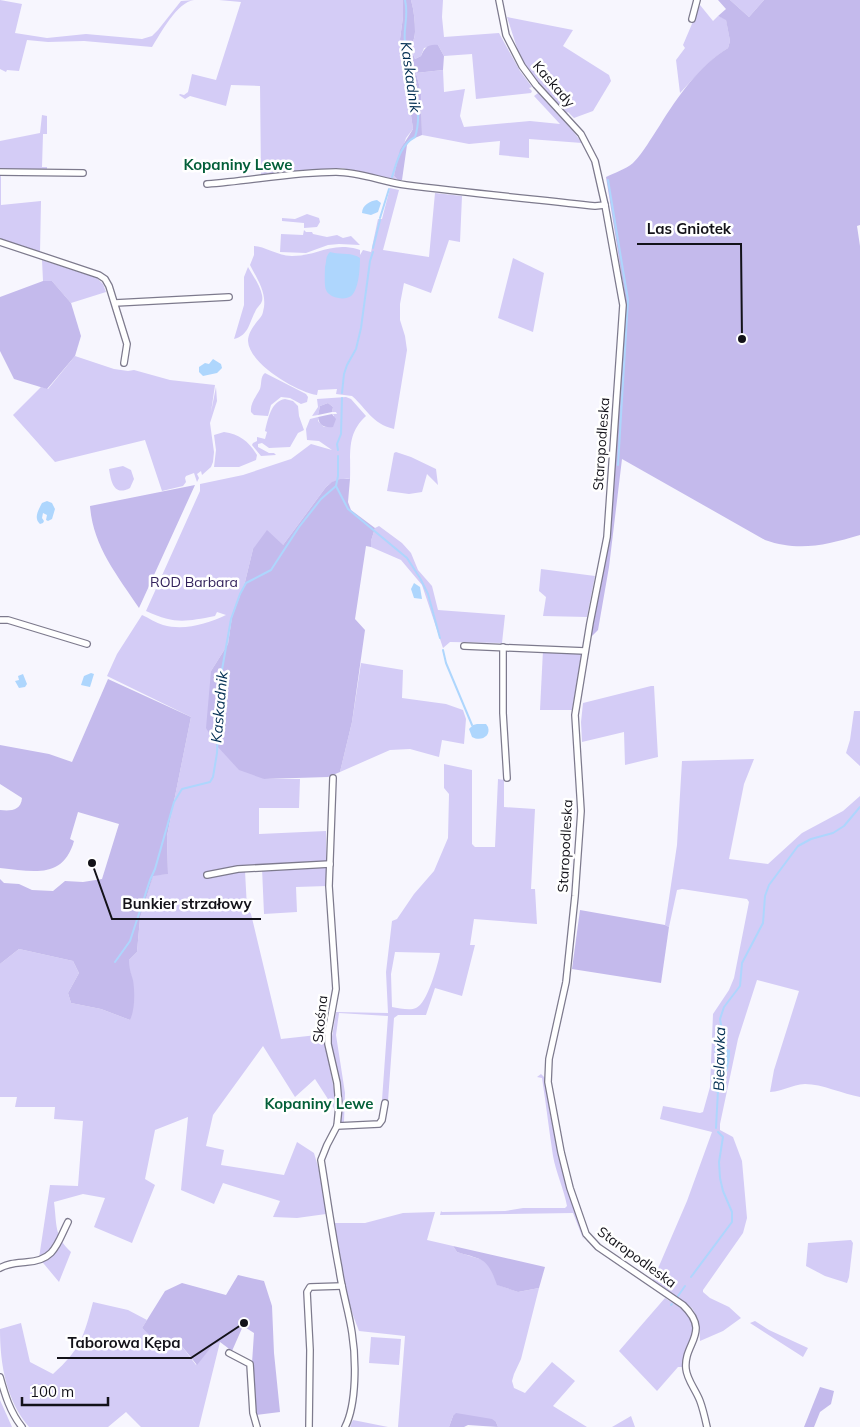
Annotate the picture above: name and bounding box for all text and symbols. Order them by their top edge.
water label: Kaskadnik [397,40,426,115]
street label: Kaskady [529,57,579,111]
district label: Kopaniny Lewe [183,155,293,174]
callout: Las Gniotek [637,214,741,244]
text: Las Gniotek [647,219,732,238]
street label: Staropodleska [589,397,613,491]
park label: ROD Barbara [150,573,238,591]
water label: Kaskadnik [206,669,232,744]
street label: Staropodleska [554,799,576,893]
callout: Bunkier strzałowy [112,889,261,919]
text: Bunkier strzałowy [122,894,253,913]
street label: Skośna [309,995,331,1043]
water label: Bielawka [709,1027,729,1091]
district label: Kopaniny Lewe [264,1094,374,1113]
street label: Staropodleska [594,1222,680,1292]
callout: Taborowa Kępa [57,1328,191,1358]
text: Taborowa Kępa [67,1333,181,1352]
scale bar [22,1374,109,1406]
text: 100 m [30,1382,74,1401]

